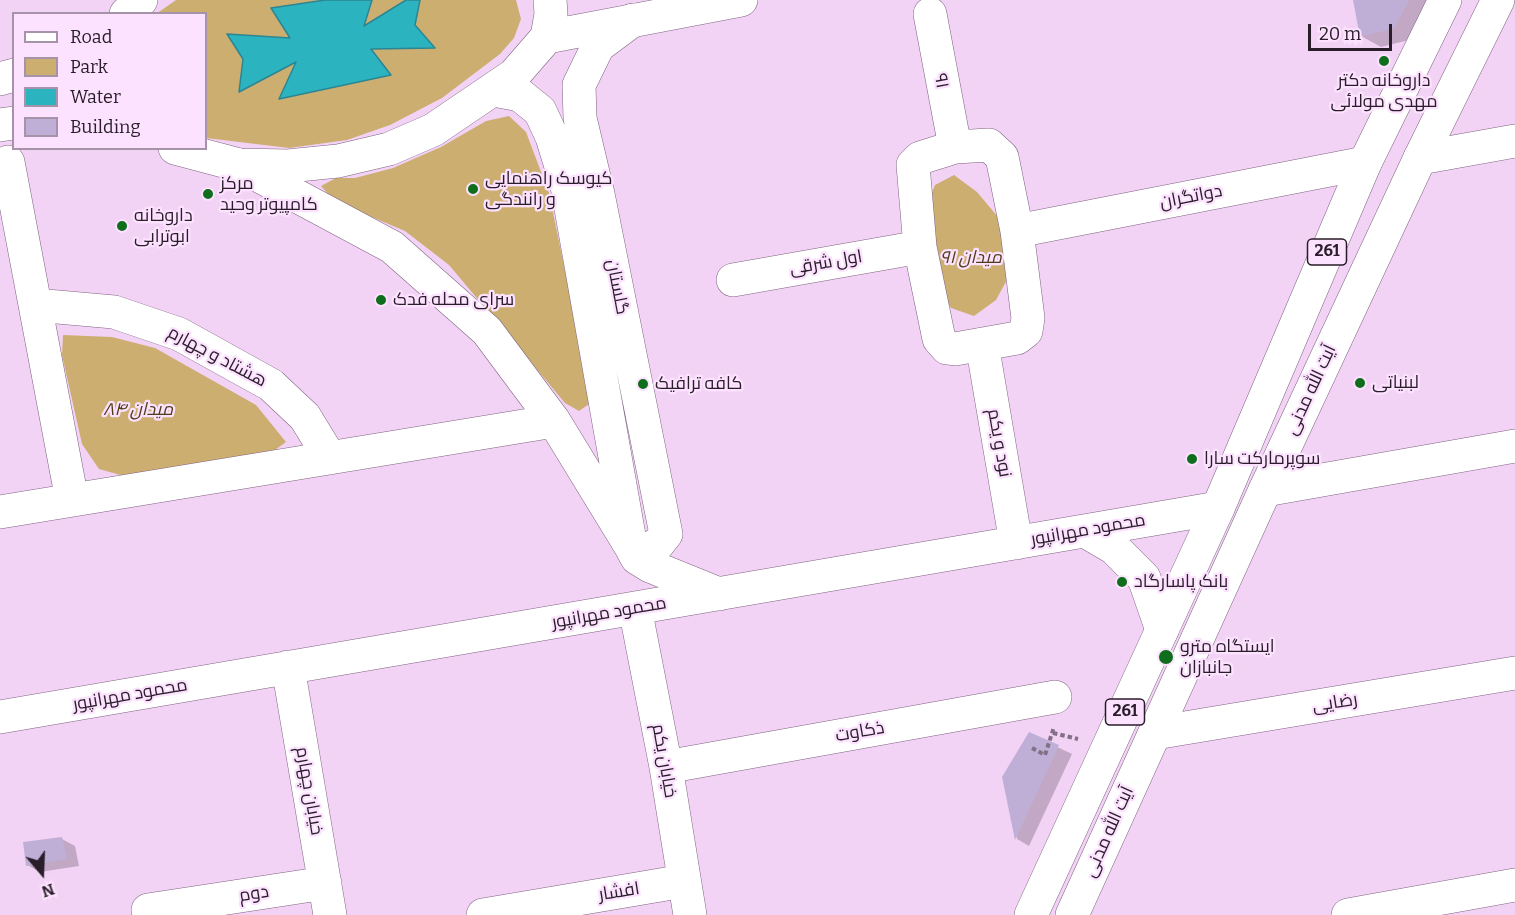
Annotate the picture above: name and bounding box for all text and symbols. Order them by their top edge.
legend [12,12,207,150]
scale bar [1311,12,1395,50]
text: 20 m [1319,23,1361,45]
text: Road [70,26,112,48]
marker: داروخانه دکتر مهدی مولائی [1377,54,1391,68]
text: Park [70,56,108,78]
place label: داروخانه دکتر مهدی مولائی [1330,70,1438,112]
street label: ۹۱ [929,72,953,90]
text: Water [70,86,121,108]
text: Building [70,116,141,138]
place label: کیوسک راهنمایی و رانندگی [485,168,613,210]
place label: مرکز کامپیوتر وحید [220,173,318,216]
street label: دواتگران [1158,180,1224,214]
marker: کیوسک راهنمایی و رانندگی [466,182,480,196]
marker: مرکز کامپیوتر وحید [201,187,215,201]
place label: داروخانه ابوترابی [134,205,193,248]
marker: داروخانه ابوترابی [115,219,129,233]
road number: 261 [1308,239,1346,265]
street label: اول شرقی [788,246,864,280]
park label: میدان ۹۱ [940,247,1002,269]
street label: گلستان [601,258,633,316]
place label: سرای محله فدک [393,289,514,311]
marker: سرای محله فدک [374,293,388,307]
street label: هشتاد و چهارم [164,322,270,392]
street label: آیت الله مدنی [1281,341,1341,439]
place label: لبنیاتی [1372,372,1419,394]
place label: کافه ترافیک [655,373,742,395]
marker: لبنیاتی [1353,376,1367,390]
marker: کافه ترافیک [636,377,650,391]
park label: میدان ۸۴ [103,399,173,421]
street label: نود و یکم [982,407,1016,479]
place label: سوپرمارکت سارا [1204,448,1320,470]
marker: سوپرمارکت سارا [1185,452,1199,466]
street label: محمود مهرانپور [1029,509,1147,551]
place label: بانک پاسارگاد [1134,571,1228,593]
marker: بانک پاسارگاد [1115,575,1129,589]
street label: محمود مهرانپور [550,592,668,634]
place label: ایستگاه مترو جانبازان [1180,636,1275,678]
marker: ایستگاه مترو جانبازان [1157,648,1175,666]
street label: محمود مهرانپور [71,674,189,716]
street label: رضایی [1311,689,1359,717]
road number: 261 [1106,699,1144,725]
street label: ذکاوت [834,717,886,747]
street label: خیابان یکم [647,722,681,800]
street label: خیابان چهارم [291,745,327,837]
street label: آیت الله مدنی [1079,783,1139,881]
north arrow [12,843,72,903]
street label: افشار [597,878,641,906]
text: N [39,879,57,901]
street label: دوم [238,881,270,907]

